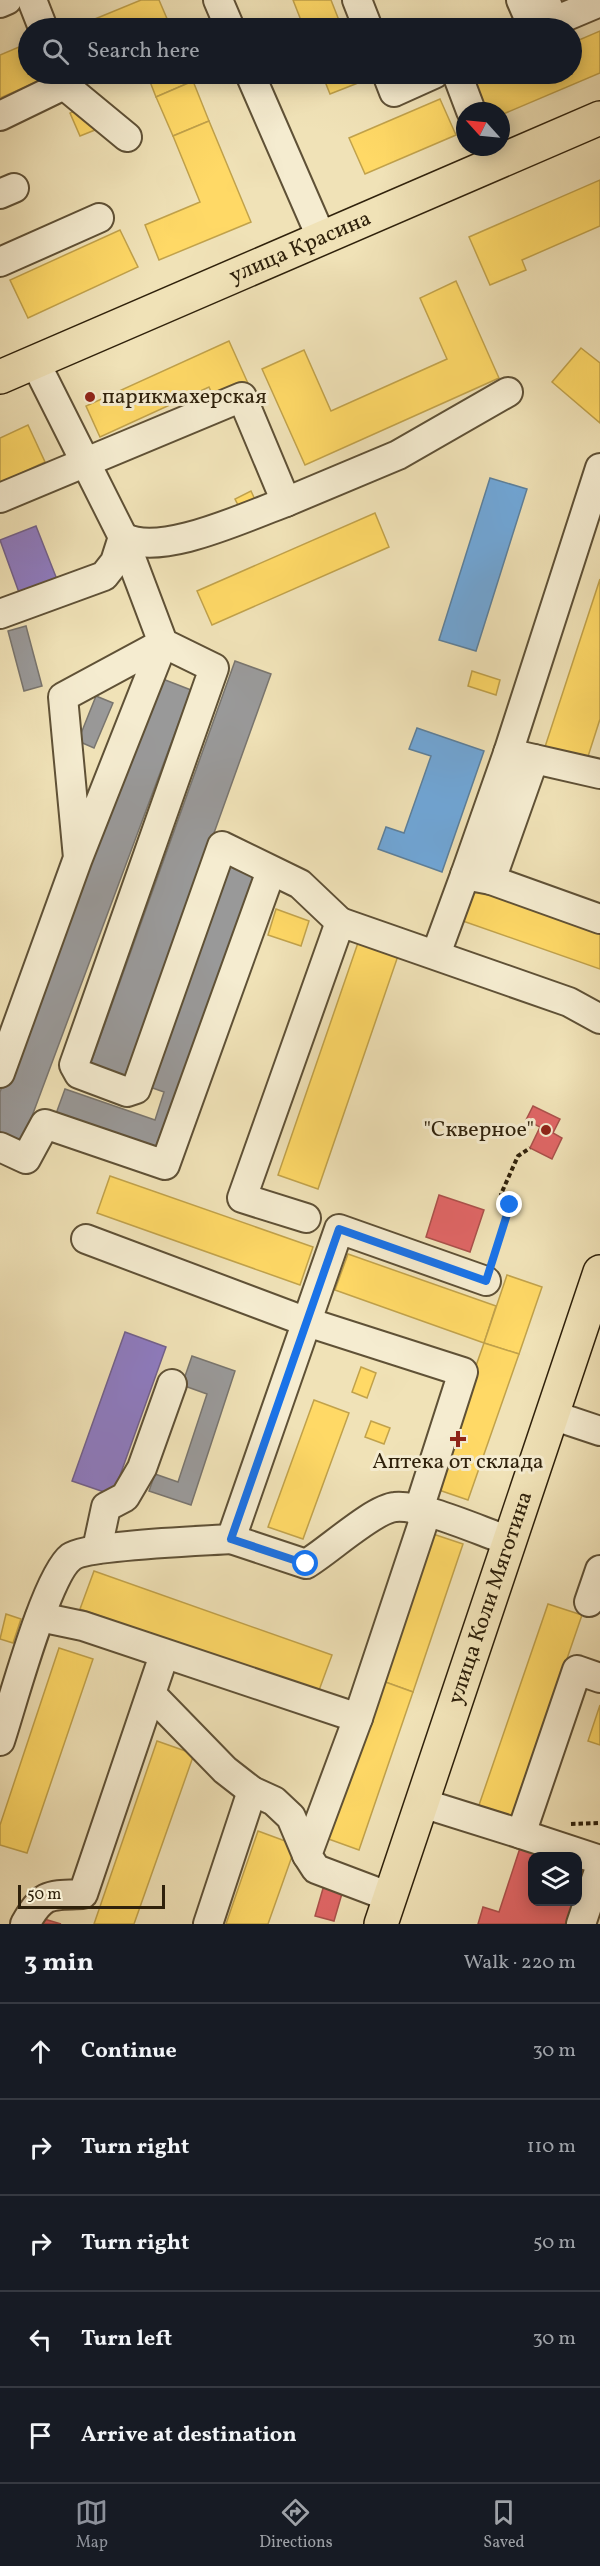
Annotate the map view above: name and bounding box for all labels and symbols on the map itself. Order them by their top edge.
north arrow [456,102,510,156]
street label: улица Красина [224,203,376,292]
place label: парикмахерская [102,382,267,413]
marker: парикмахерская [83,390,97,404]
place label: "Скверное" [424,1115,534,1146]
marker: "Скверное" [539,1123,553,1137]
route end [496,1191,522,1217]
marker: Аптека от склада [451,1432,465,1446]
place label: Аптека от склада [372,1447,544,1478]
street label: улица Коли Мяготина [440,1487,541,1709]
route start [292,1550,318,1576]
scale bar [18,1882,165,1910]

